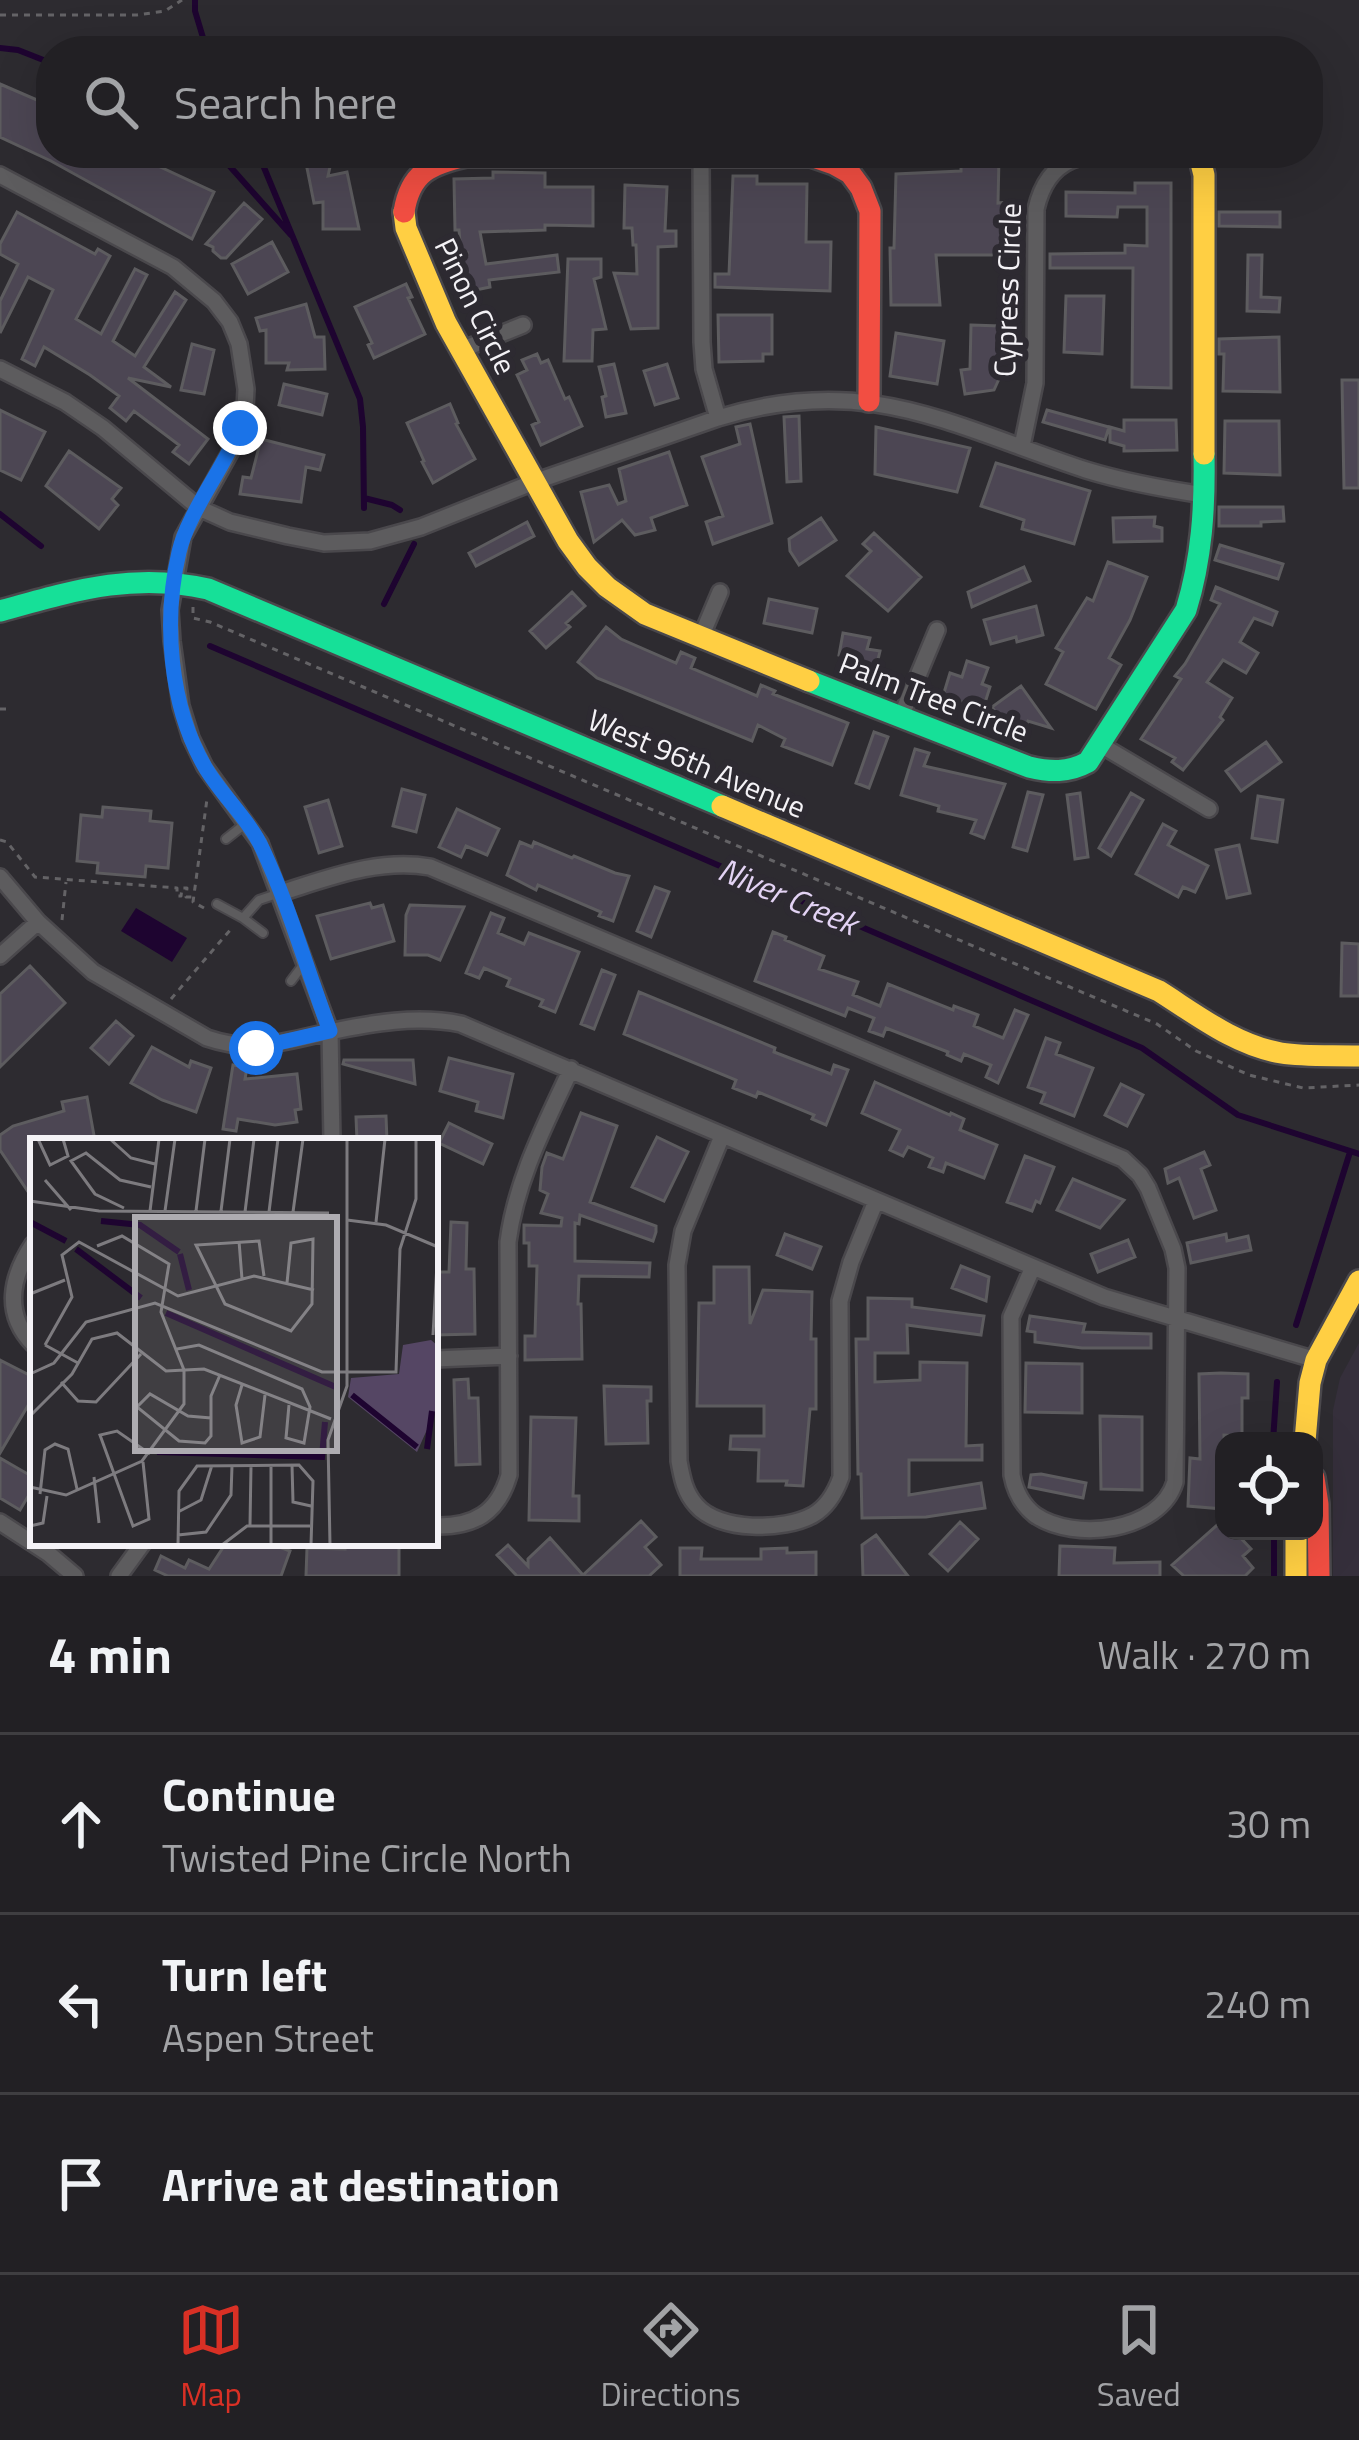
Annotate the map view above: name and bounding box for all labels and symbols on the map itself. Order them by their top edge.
street label: Cypress Circle [981,202,1033,378]
street label: Pinon Circle [423,230,529,382]
route end [213,401,267,455]
street label: Palm Tree Circle [833,640,1035,754]
street label: West 96th Avenue [581,696,813,830]
water label: Niver Creek [711,844,868,949]
route start [229,1021,283,1075]
inset map [30,1138,438,1546]

